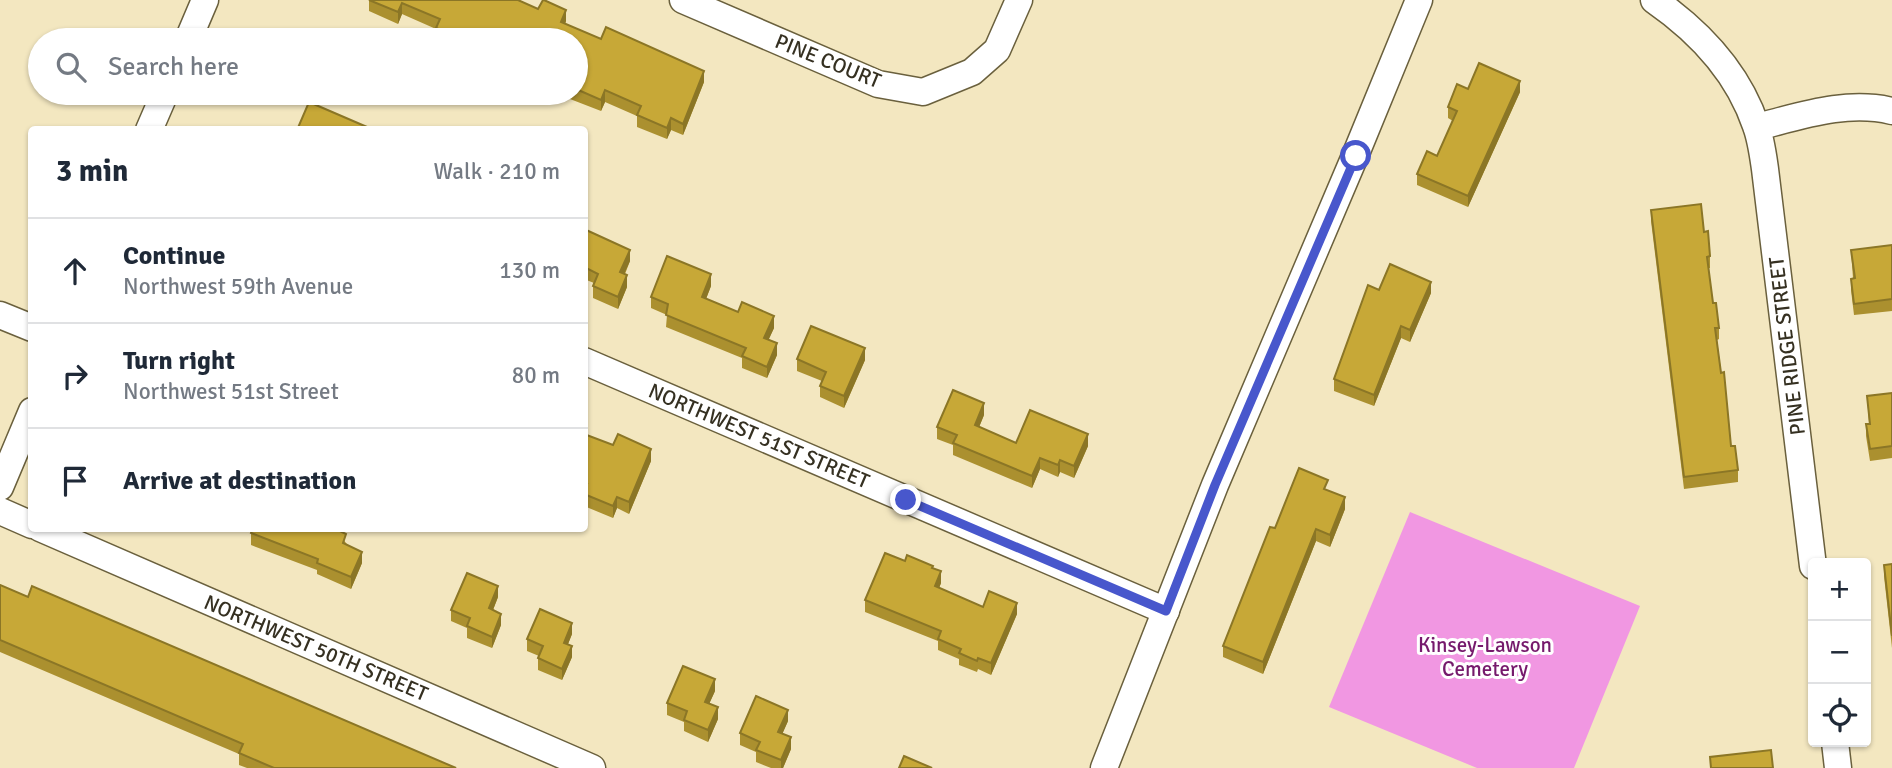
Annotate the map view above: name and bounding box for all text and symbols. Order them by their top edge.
search box [28,28,588,105]
street label: PINE COURT [771,28,885,94]
icon: search [52,48,90,86]
text: Search here [108,51,239,83]
route start [1340,140,1371,171]
text: 3 min [56,153,128,190]
text: Walk · 210 m [434,157,560,186]
text: Continue [123,240,225,272]
icon: ahead [56,252,94,290]
street label: PINE RIDGE STREET [1763,255,1811,437]
text: 130 m [499,256,560,285]
text: Northwest 59th Avenue [123,272,353,301]
text: Turn right [123,345,235,377]
icon: right [56,357,94,395]
text: 80 m [512,361,560,390]
text: Northwest 51st Street [123,377,339,406]
street label: NORTHWEST 51ST STREET [645,378,874,495]
icon: arrive [56,462,94,500]
text: Arrive at destination [123,465,356,497]
route end [890,484,921,515]
map controls [1808,558,1871,747]
button: + [1808,558,1871,621]
street label: NORTHWEST 50TH STREET [200,589,432,707]
button: − [1808,621,1871,684]
park label: Kinsey-Lawson Cemetery [1418,632,1552,682]
button: locate [1808,684,1871,747]

